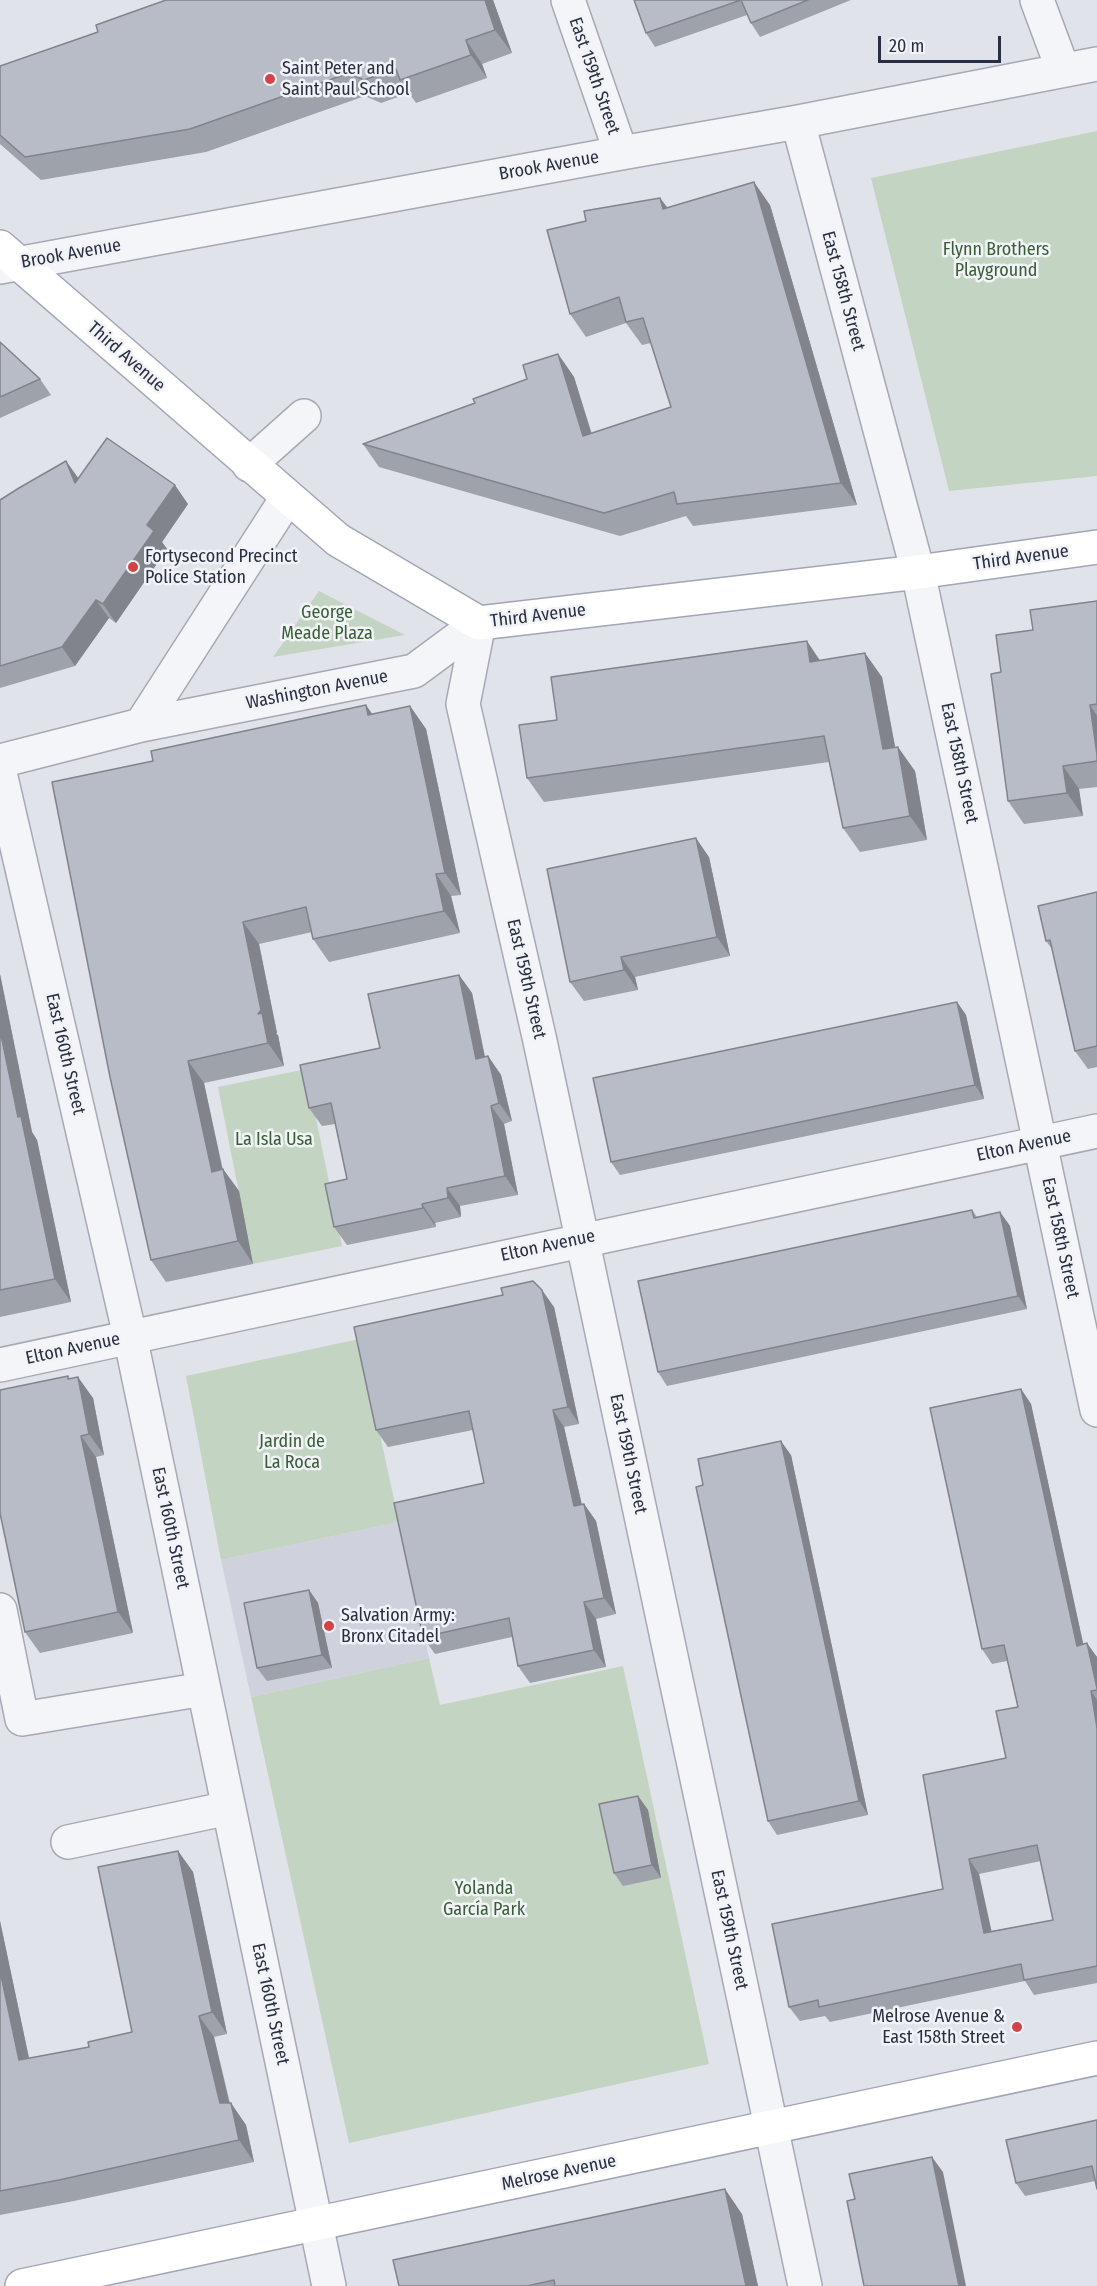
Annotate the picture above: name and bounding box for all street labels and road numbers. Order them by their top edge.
street label: East 159th Street [564,15,624,137]
street label: Brook Avenue [497,147,601,185]
street label: East 158th Street [817,229,869,353]
street label: Brook Avenue [19,235,123,273]
street label: Third Avenue [83,317,169,397]
street label: Third Avenue [972,541,1070,575]
street label: Third Avenue [489,599,587,633]
street label: Washington Avenue [244,666,390,714]
street label: East 158th Street [936,701,982,825]
street label: East 159th Street [502,917,550,1041]
street label: East 160th Street [41,991,89,1117]
street label: Elton Avenue [975,1125,1073,1167]
street label: East 158th Street [1037,1176,1083,1300]
street label: Elton Avenue [499,1225,597,1267]
street label: Elton Avenue [24,1328,122,1370]
street label: East 159th Street [605,1392,651,1516]
street label: East 160th Street [147,1465,193,1591]
street label: East 159th Street [706,1868,752,1992]
street label: East 160th Street [247,1941,293,2067]
street label: Melrose Avenue [500,2150,618,2196]

